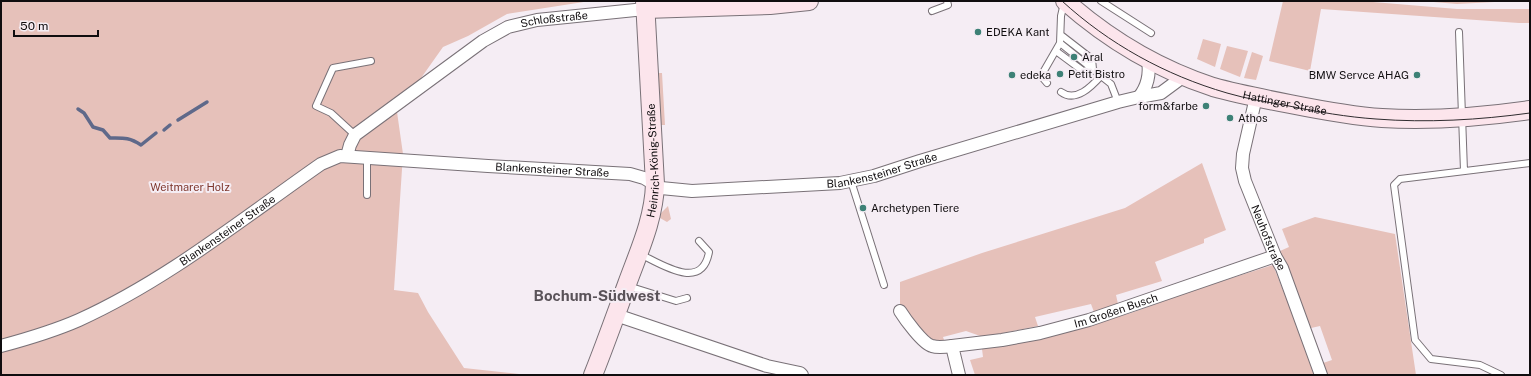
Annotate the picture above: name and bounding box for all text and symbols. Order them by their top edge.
street label: Schloßstraße [519,9,589,30]
scale bar [14,12,98,38]
text: 50 m [20,19,48,33]
place label: EDEKA Kant [986,26,1049,38]
marker: EDEKA Kant [973,27,983,37]
place label: Aral [1082,51,1103,63]
marker: Aral [1069,52,1079,62]
place label: Petit Bistro [1068,68,1125,80]
place label: edeka [1020,69,1051,81]
marker: Petit Bistro [1055,69,1065,79]
place label: BMW Servce AHAG [1309,69,1409,81]
marker: edeka [1007,70,1017,80]
marker: BMW Servce AHAG [1412,70,1422,80]
street label: Hattinger Straße [1242,89,1328,117]
place label: form&farbe [1138,100,1198,112]
marker: form&farbe [1201,101,1211,111]
street label: Heinrich-König-Straße [644,103,661,219]
place label: Athos [1238,112,1268,124]
marker: Athos [1225,113,1235,123]
street label: Blankensteiner Straße [826,150,938,190]
street label: Blankensteiner Straße [495,160,610,179]
park label: Weitmarer Holz [150,181,230,193]
street label: Blankensteiner Straße [177,193,278,268]
place label: Archetypen Tiere [871,202,959,214]
marker: Archetypen Tiere [858,203,868,213]
street label: Neuhofstraße [1249,203,1288,272]
district label: Bochum-Südwest [534,287,660,304]
street label: Im Großen Busch [1073,291,1159,330]

